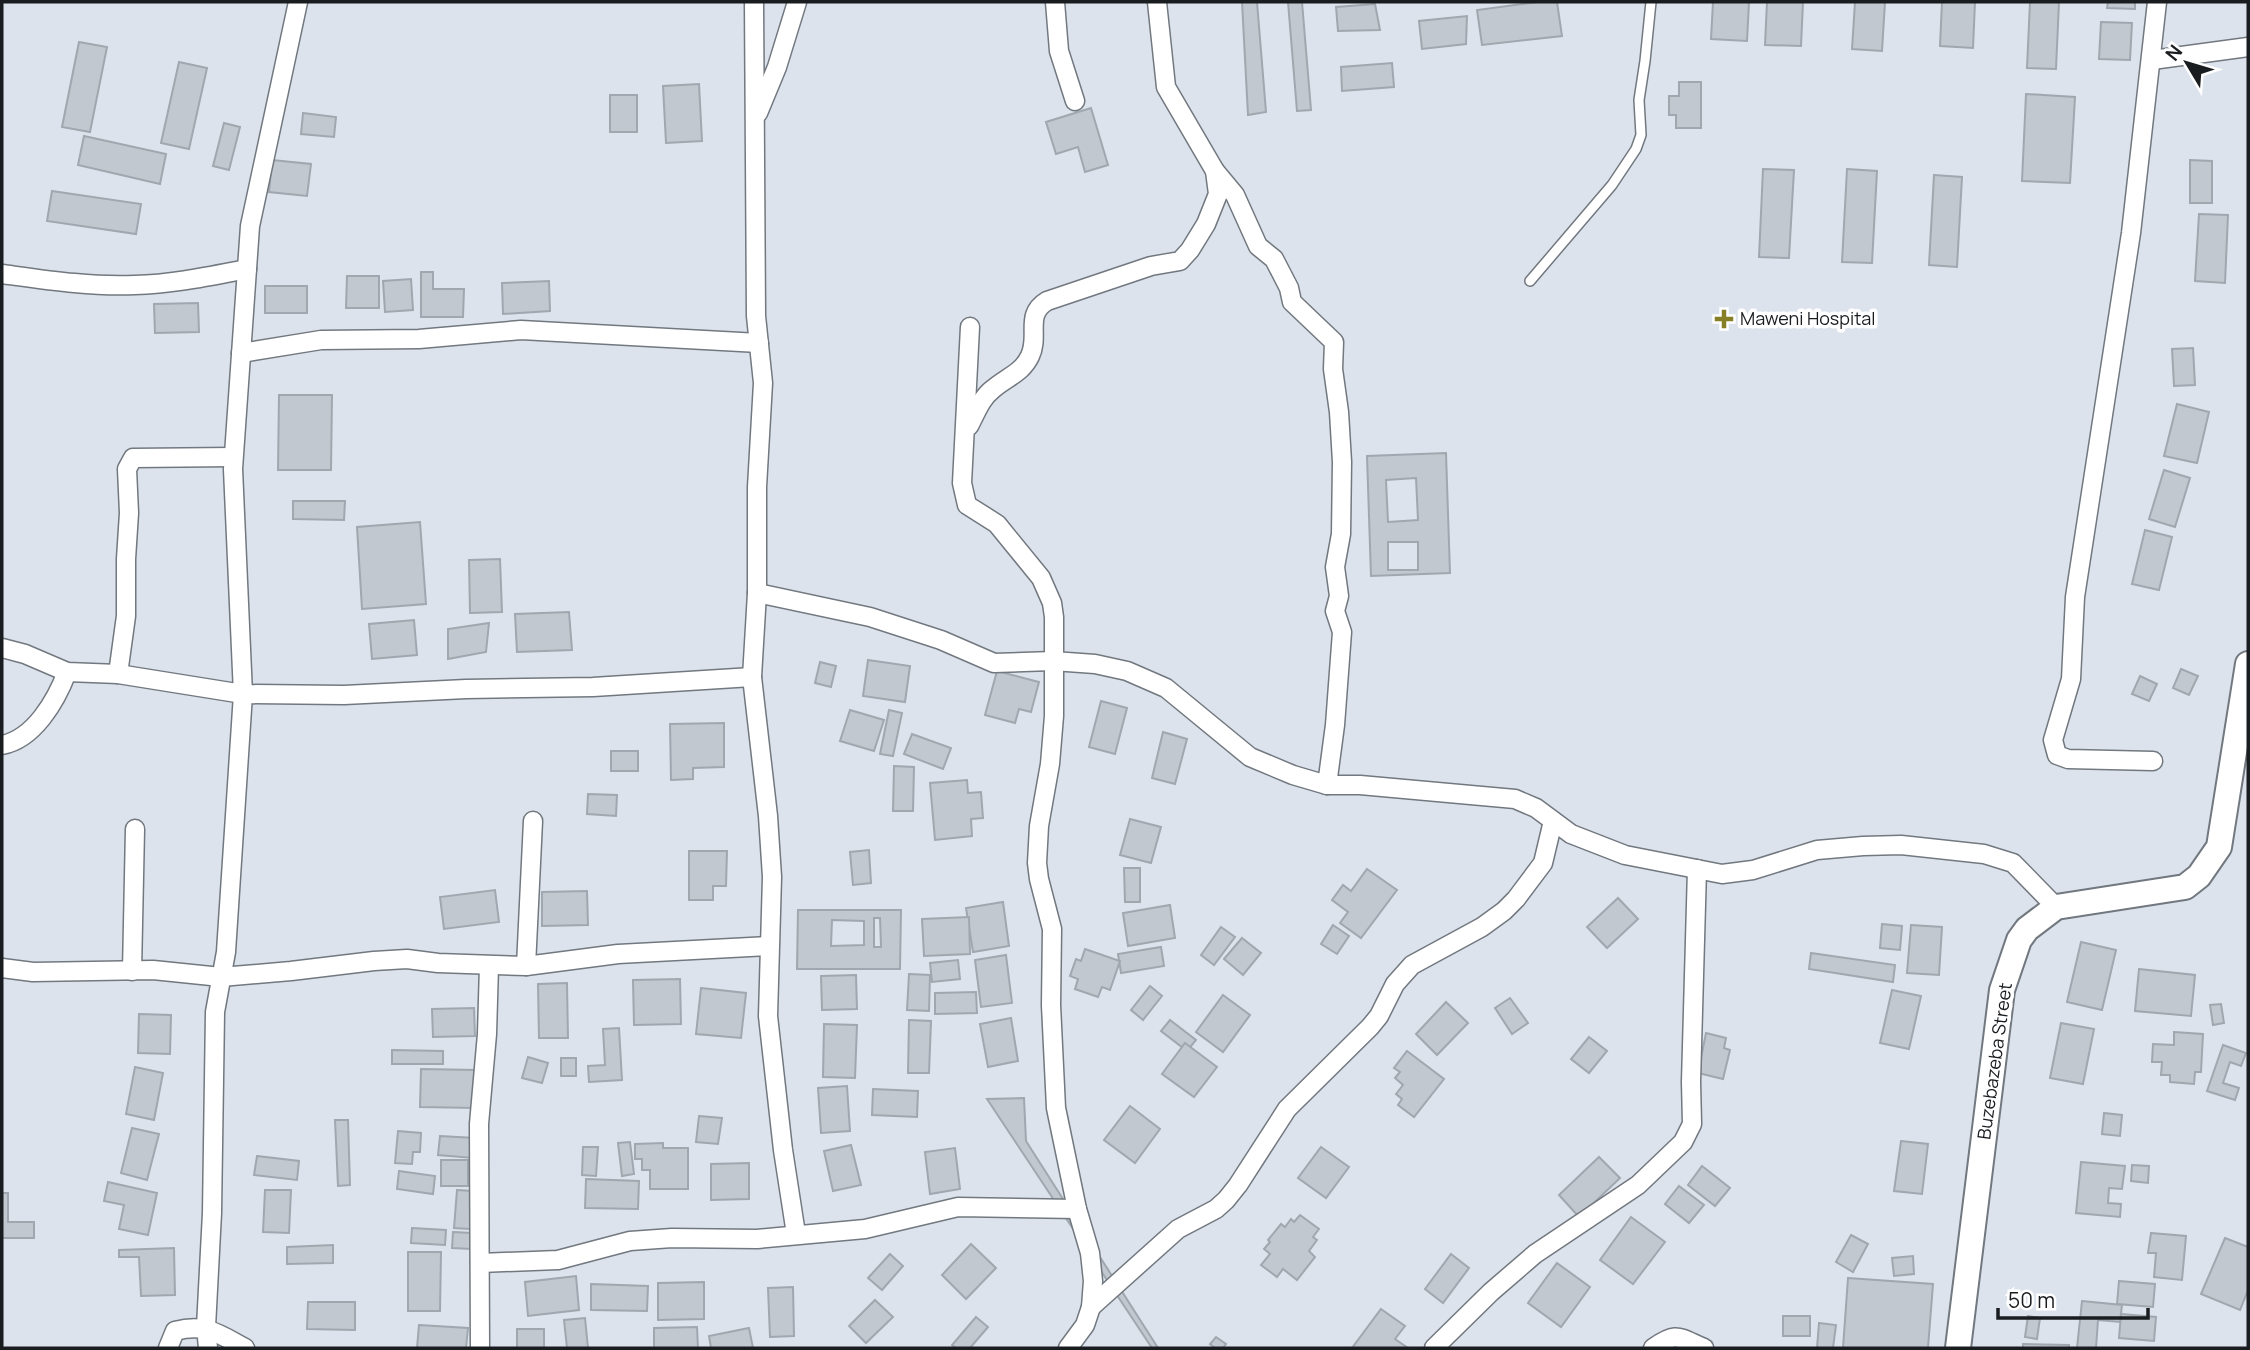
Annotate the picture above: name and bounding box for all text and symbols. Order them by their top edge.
north arrow [2152,28,2222,98]
text: N [2159,39,2188,66]
place label: Maweni Hospital [1740,306,1876,330]
marker: Maweni Hospital [1714,309,1734,329]
street label: Buzebazeba Street [1971,981,2017,1141]
scale bar [1998,1276,2148,1320]
text: 50 m [2008,1286,2055,1314]

